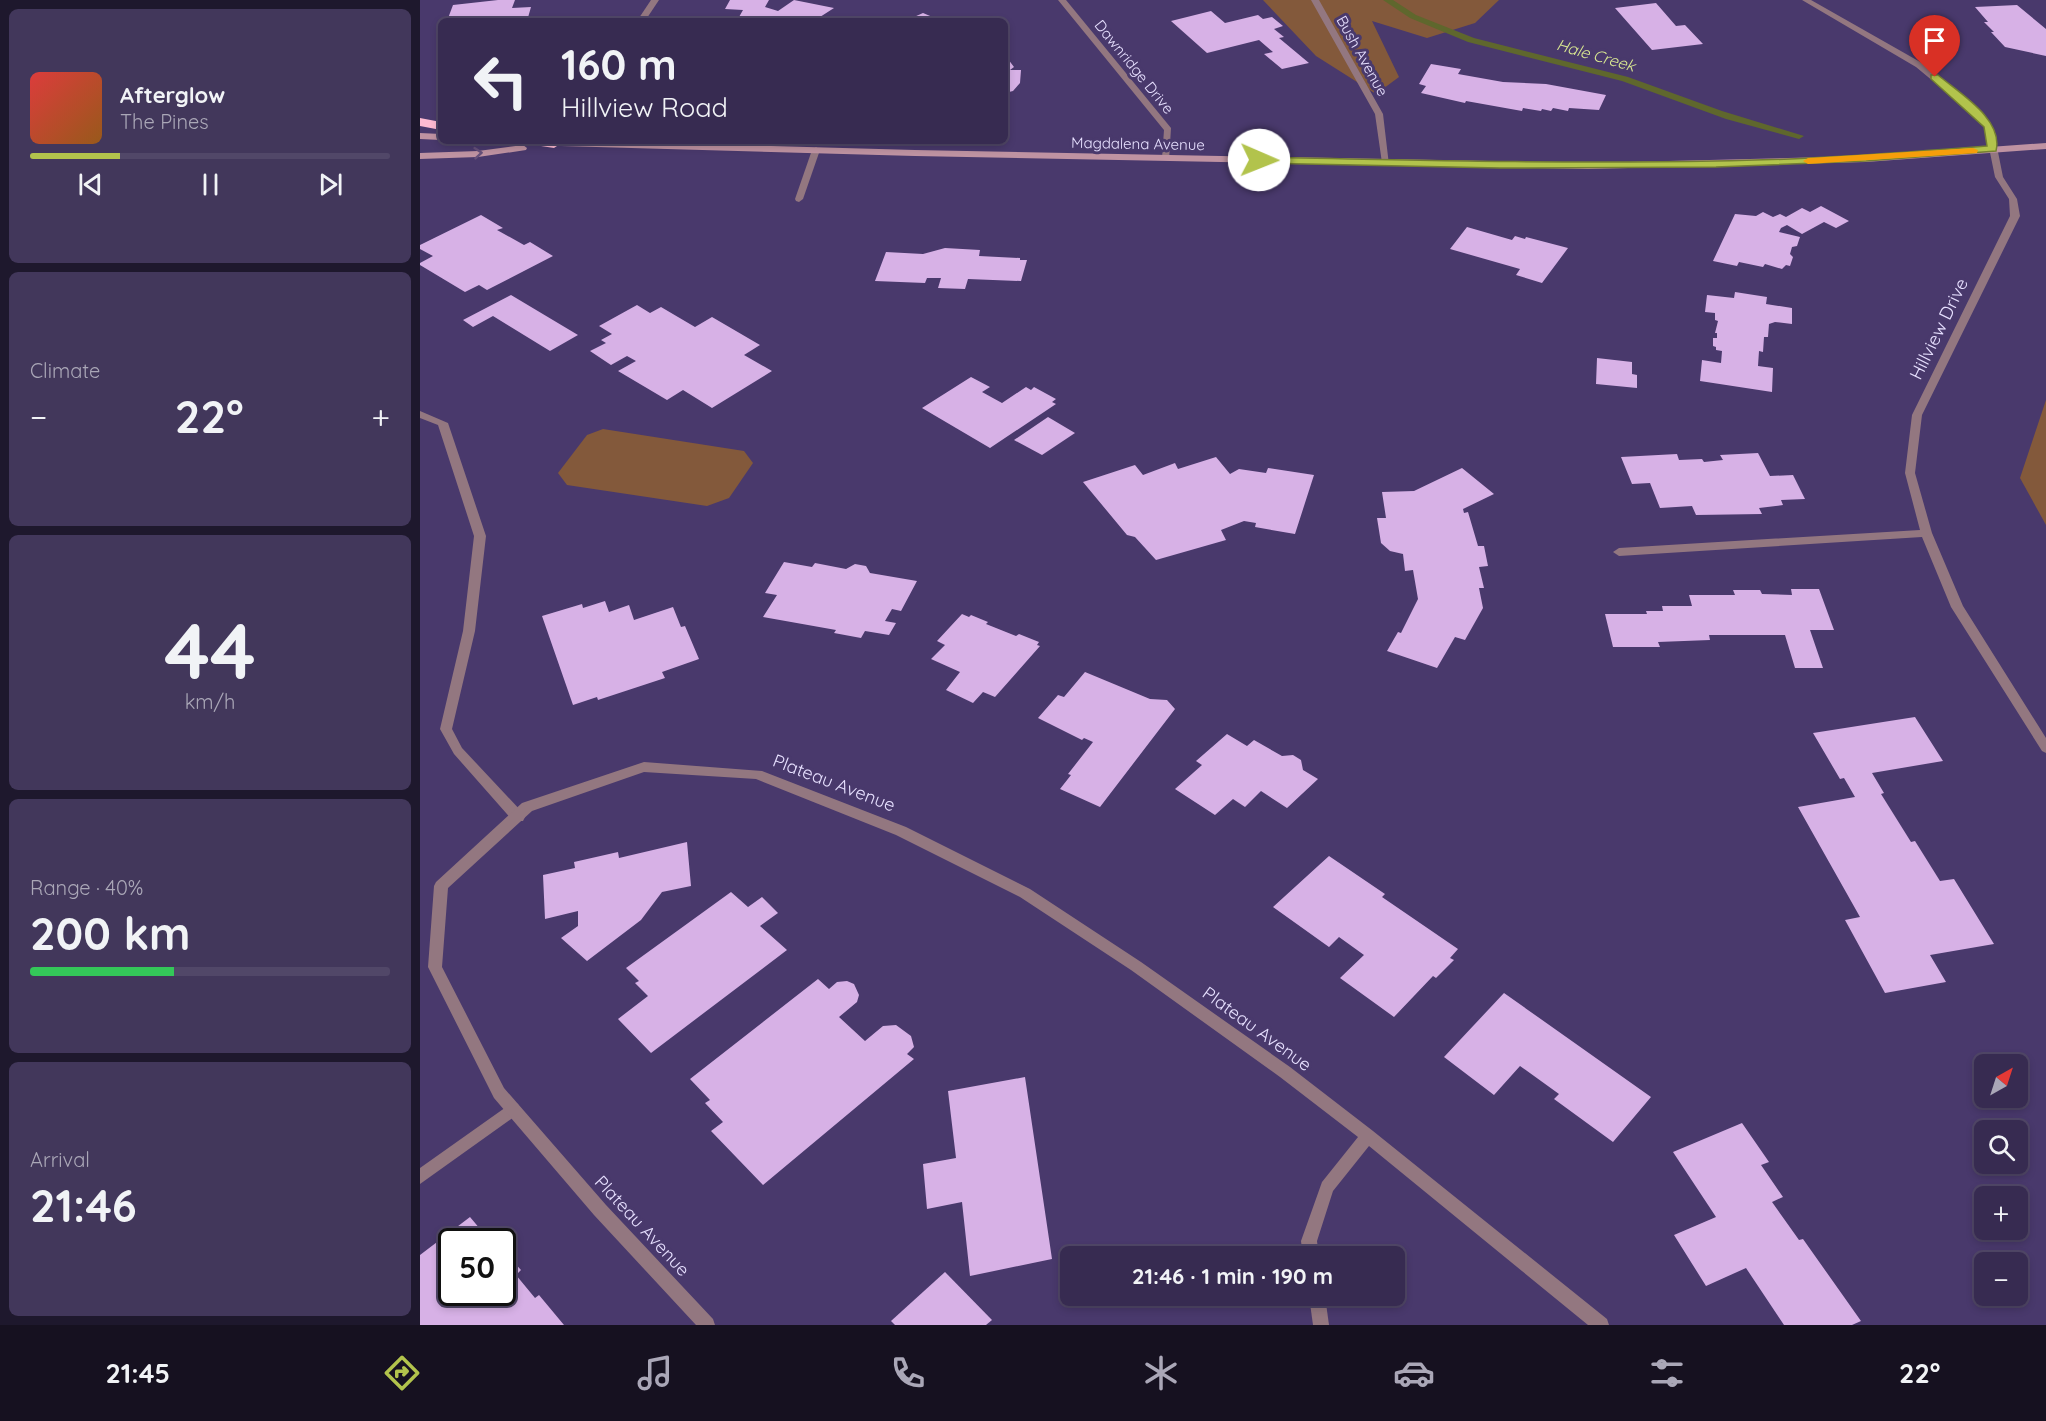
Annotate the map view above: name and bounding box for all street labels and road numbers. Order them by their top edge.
street label: Bush Avenue [1332,12,1392,99]
street label: Dawnridge Drive [1091,16,1178,118]
street label: Magdalena Avenue [1071,133,1205,154]
street label: Hillview Drive [1904,274,1973,383]
street label: Plateau Avenue [770,749,899,816]
street label: Plateau Avenue [1198,981,1316,1076]
street label: Plateau Avenue [590,1170,695,1281]

